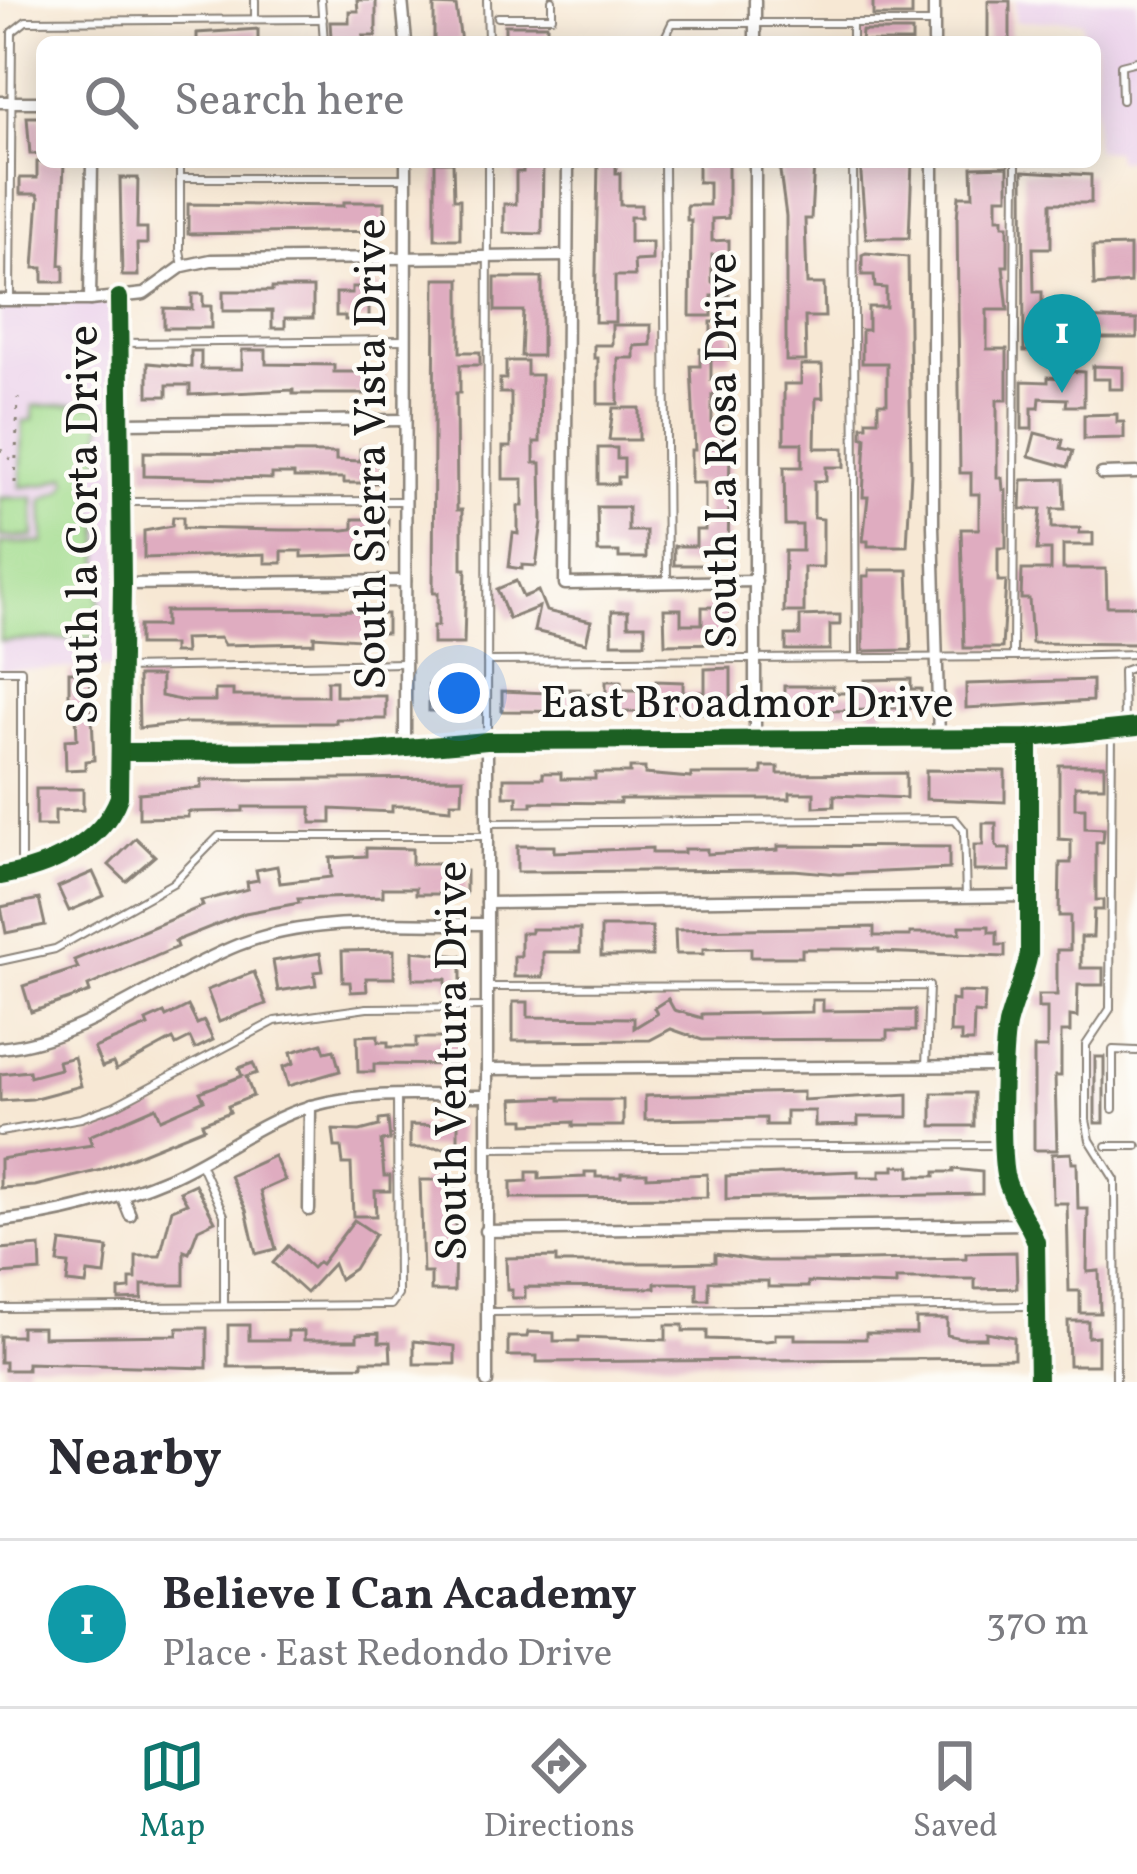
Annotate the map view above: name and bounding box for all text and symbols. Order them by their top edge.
search box [36,36,1101,168]
icon: search [78,69,144,135]
text: Search here [174,71,405,134]
street label: South Sierra Vista Drive [342,218,405,690]
street label: South La Rosa Drive [693,253,756,649]
pin: 1 [1023,294,1101,393]
street label: South la Corta Drive [54,325,117,725]
your location [429,663,489,723]
street label: East Broadmor Drive [540,674,954,737]
street label: South Ventura Drive [423,861,486,1261]
text: Nearby [48,1425,222,1496]
text: Believe I Can Academy [162,1565,636,1628]
text: 1 [79,1597,95,1651]
text: 370 m [986,1597,1089,1651]
text: Place · East Redondo Drive [162,1628,612,1682]
tab: Map [139,1733,205,1851]
tab: Directions [483,1733,635,1851]
tab: Saved [913,1733,998,1851]

